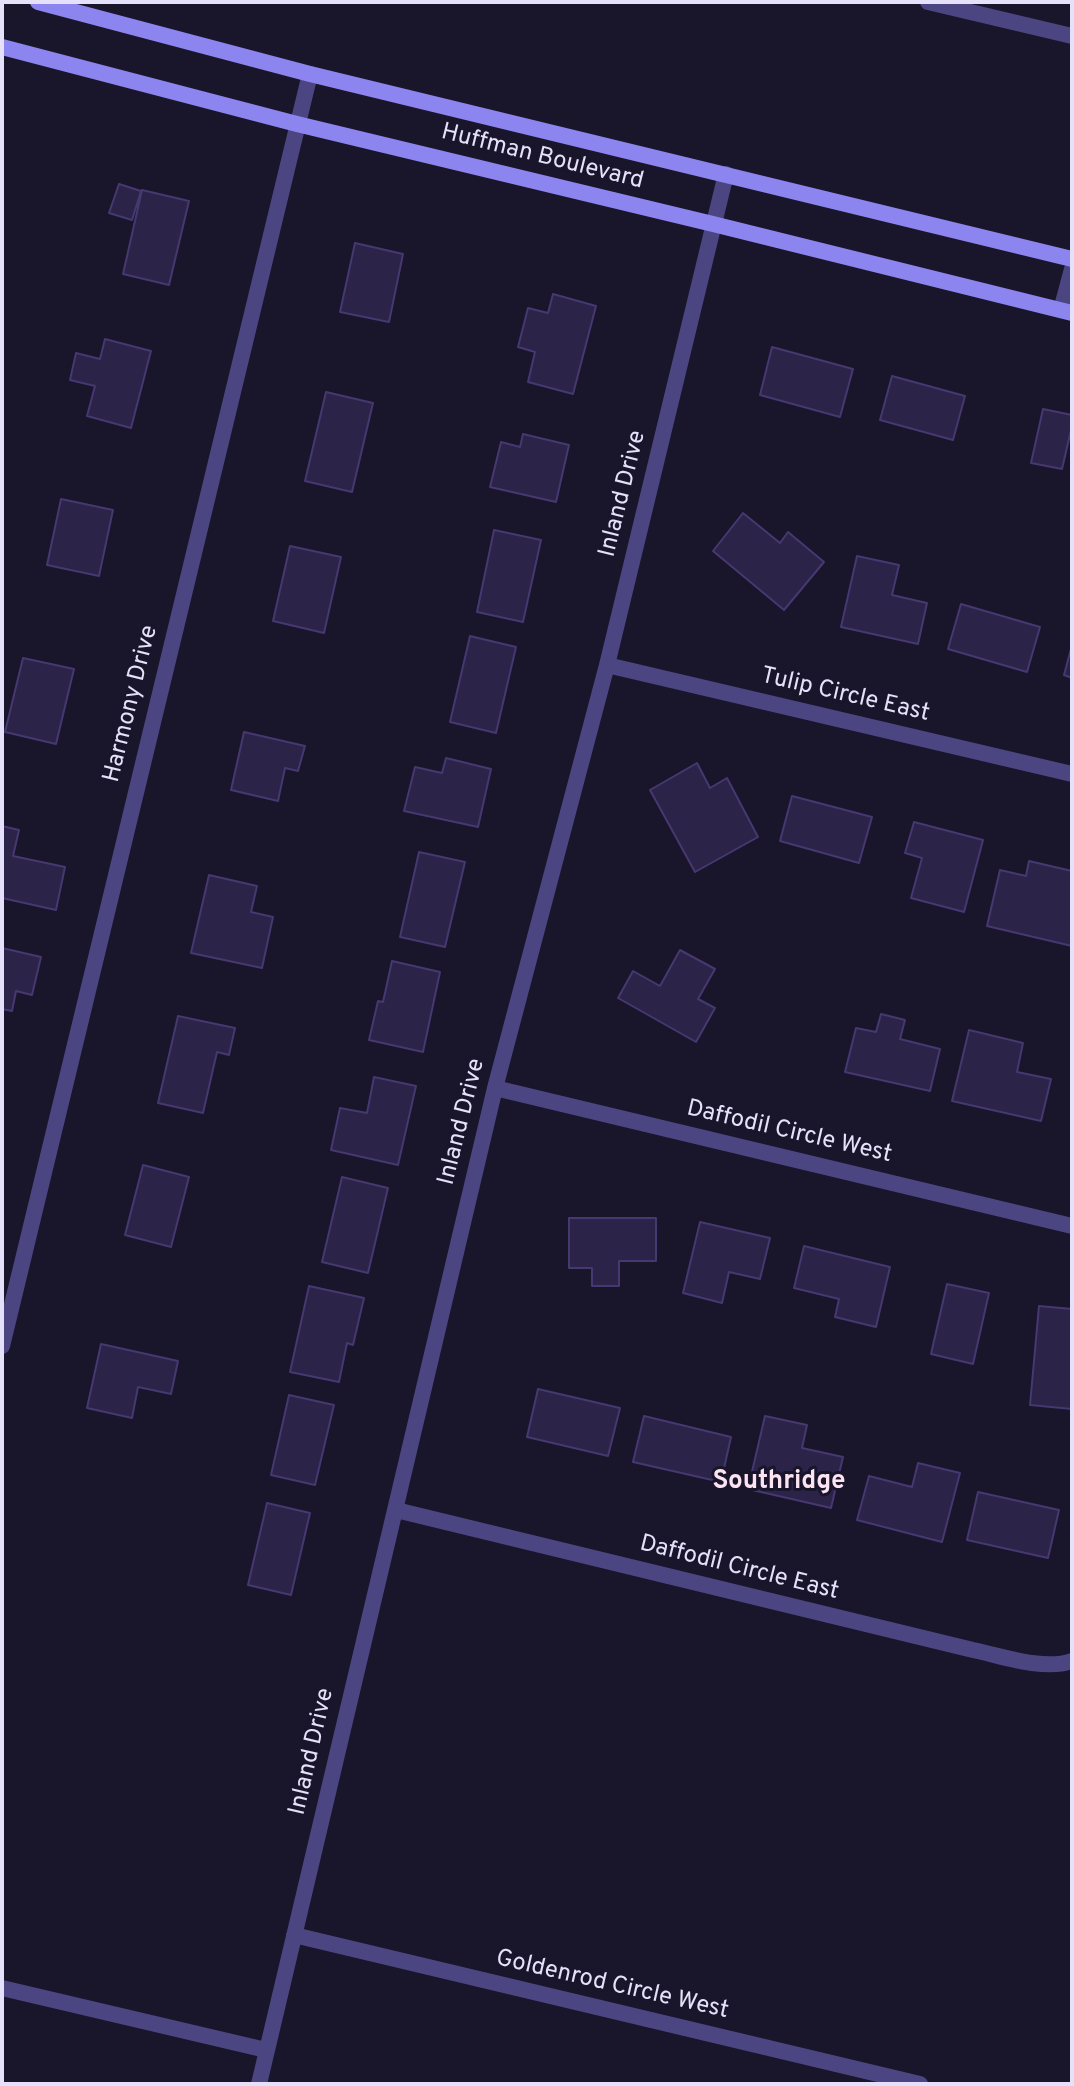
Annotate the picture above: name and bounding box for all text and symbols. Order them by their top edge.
street label: Huffman Boulevard [438,119,646,197]
street label: Inland Drive [594,428,654,560]
street label: Harmony Drive [99,622,165,786]
street label: Tulip Circle East [758,663,932,729]
street label: Inland Drive [433,1056,493,1188]
street label: Daffodil Circle West [684,1095,894,1171]
district label: Southridge [712,1467,846,1499]
street label: Daffodil Circle East [636,1530,842,1608]
street label: Inland Drive [284,1686,342,1818]
street label: Goldenrod Circle West [493,1945,731,2027]

